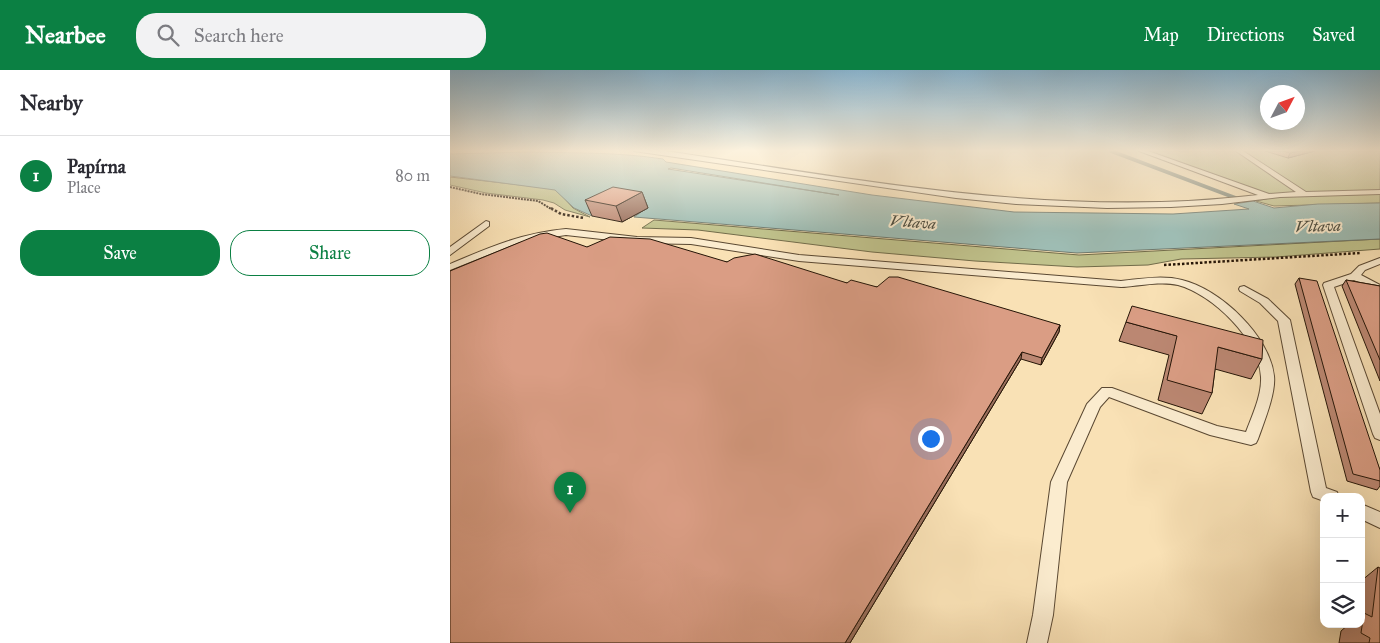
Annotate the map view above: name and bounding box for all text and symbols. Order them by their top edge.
search box [136,13,486,58]
text: Nearbee [25,20,106,50]
icon: search [154,21,182,49]
text: Search here [194,24,284,47]
text: Map [1143,24,1179,46]
text: Directions [1207,24,1284,46]
text: Saved [1312,24,1355,46]
north arrow [1260,85,1305,130]
text: Nearby [20,90,83,116]
text: Papírna [67,155,126,178]
text: 1 [33,166,39,185]
text: 80 m [395,166,430,185]
text: Place [67,178,101,197]
water label: Vltava [889,211,937,233]
water label: Vltava [1295,216,1342,236]
button: Save [20,230,220,276]
button: Share [230,230,430,276]
your location [918,426,944,452]
pin: 1 [554,472,586,513]
map controls [1320,493,1365,628]
button: + [1320,493,1365,538]
button: − [1320,538,1365,583]
button: layers [1320,583,1365,628]

